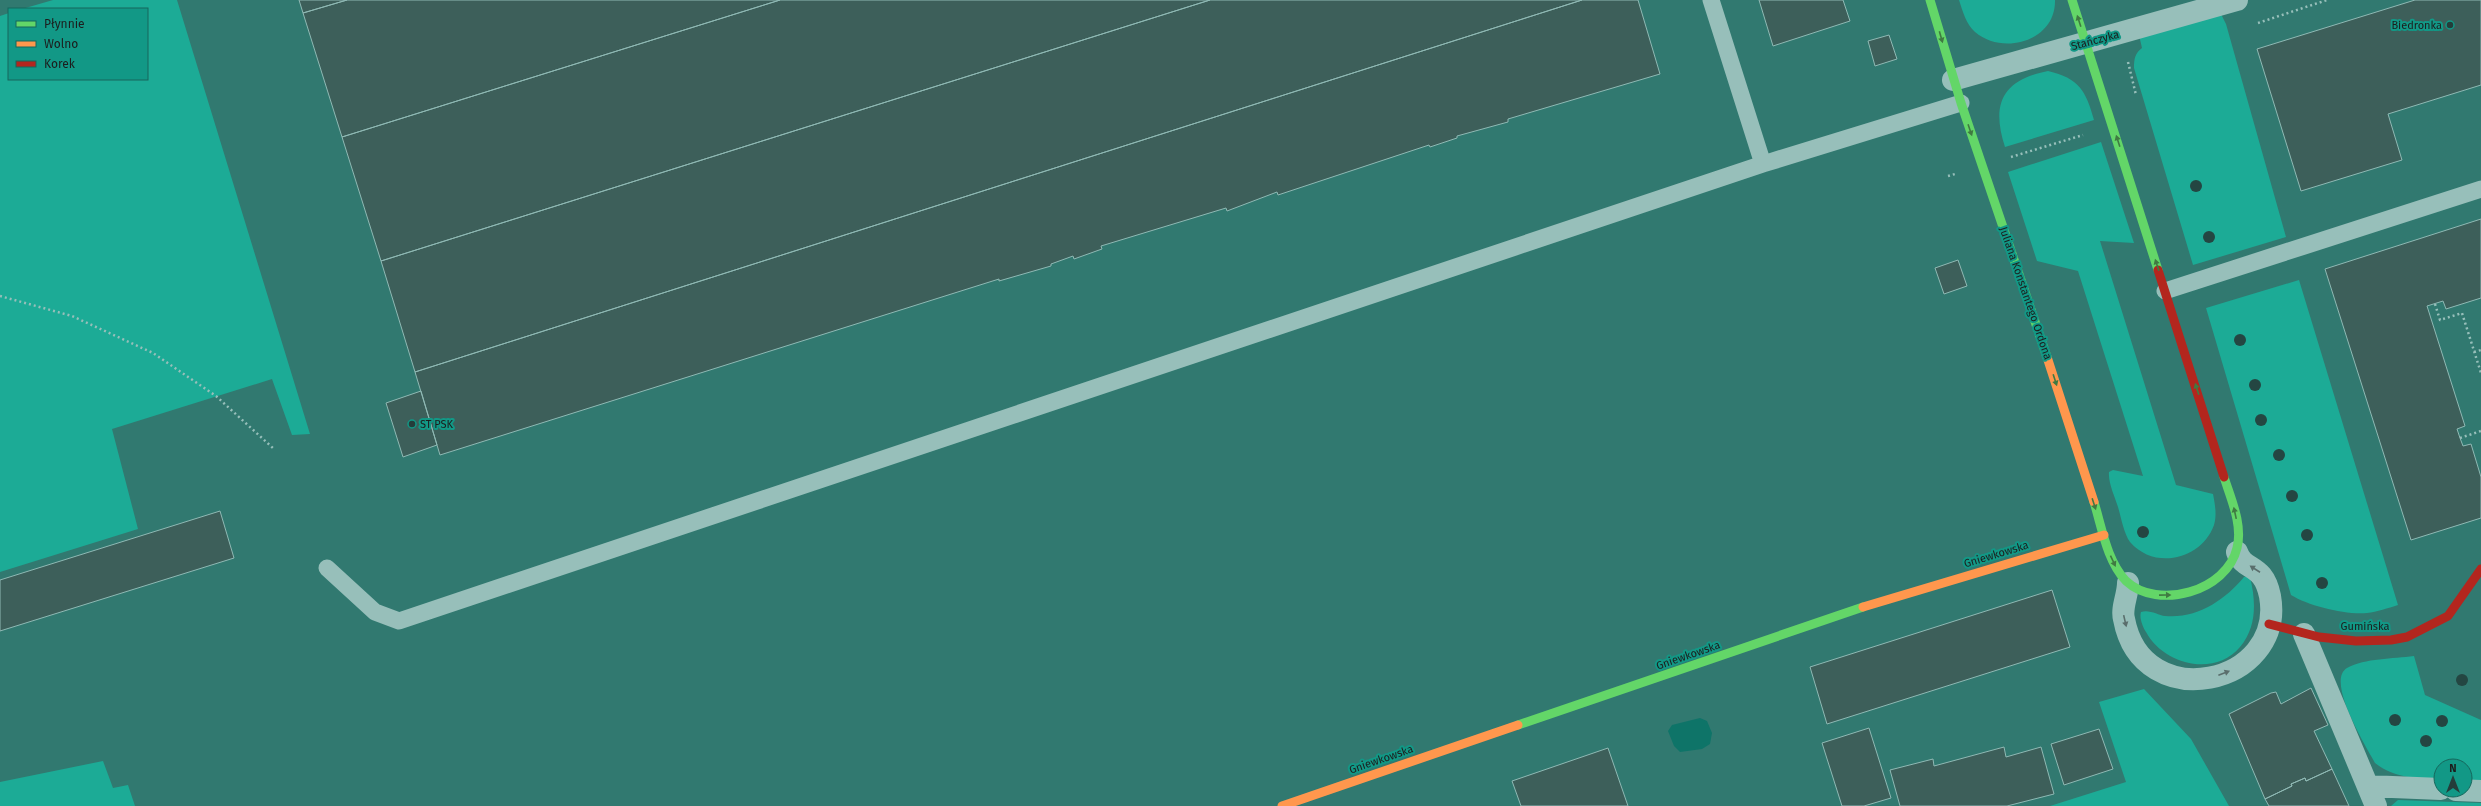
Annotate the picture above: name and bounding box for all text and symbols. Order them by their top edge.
legend [8,8,148,80]
one-way arrow [2076,15,2082,27]
text: Płynnie [44,17,85,31]
place label: Biedronka [2391,19,2442,32]
marker: Biedronka [2445,20,2455,30]
street label: Stańczyka [2070,28,2121,53]
one-way arrow [1938,32,1944,44]
text: Wolno [44,37,78,51]
text: Korek [44,57,76,71]
one-way arrow [1967,125,1973,137]
one-way arrow [2115,135,2121,147]
street label: Juliana Konstantego Ordona [1997,225,2054,361]
one-way arrow [2154,259,2160,271]
one-way arrow [2052,375,2058,387]
one-way arrow [2194,383,2200,395]
place label: ST PSK [420,418,454,431]
marker: ST PSK [407,419,417,429]
one-way arrow [2092,498,2098,510]
one-way arrow [2232,507,2238,520]
street label: Gniewkowska [1962,538,2030,570]
one-way arrow [2111,555,2117,567]
one-way arrow [2250,565,2260,573]
one-way arrow [2159,592,2172,598]
one-way arrow [2123,615,2129,628]
street label: Gumińska [2341,620,2389,633]
street label: Gniewkowska [1654,638,1722,672]
one-way arrow [2219,670,2231,676]
street label: Gniewkowska [1347,742,1415,776]
north arrow [2433,758,2473,798]
text: N [2449,762,2457,775]

